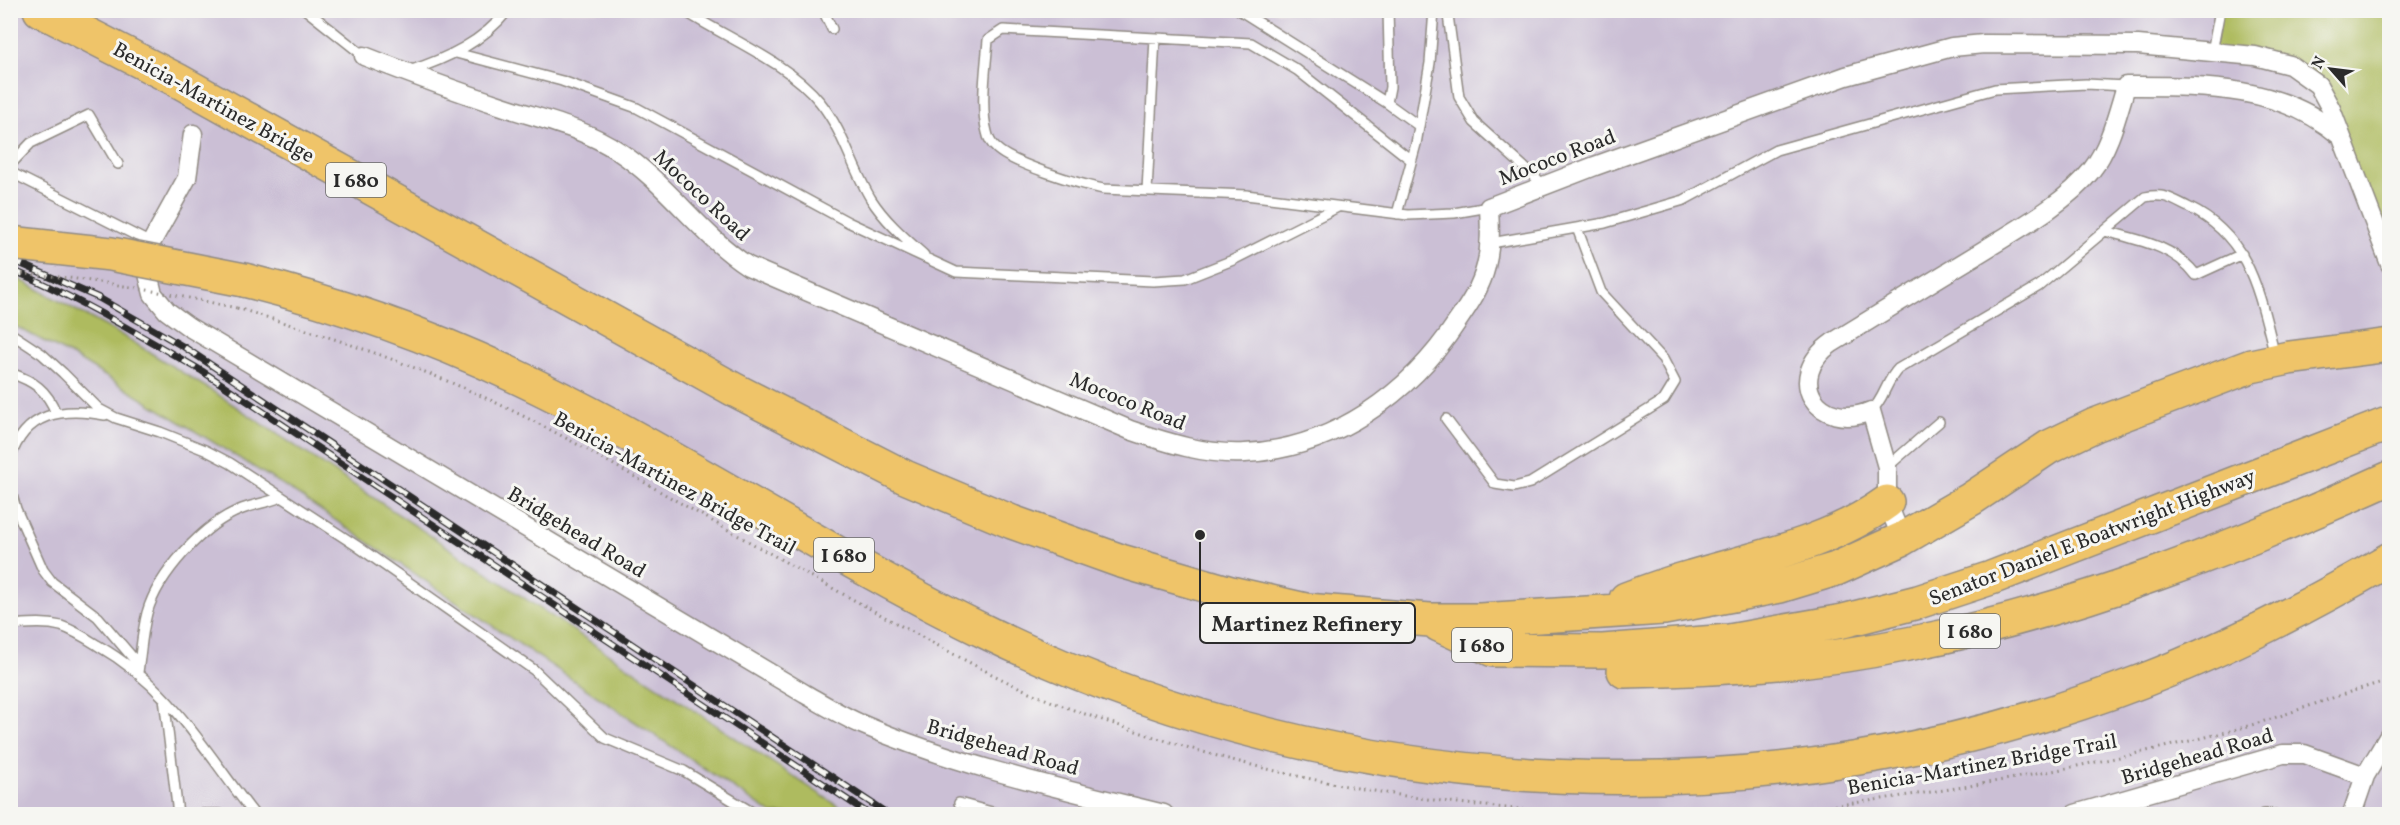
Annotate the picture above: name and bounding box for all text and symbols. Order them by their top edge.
street label: Benicia-Martinez Bridge [107,36,320,171]
north arrow [2301,39,2361,99]
text: N [2307,52,2332,73]
street label: Mococo Road [1495,123,1620,194]
street label: Mococo Road [646,144,756,249]
road number: I 680 [326,163,386,197]
street label: Mococo Road [1065,366,1190,439]
street label: Benicia-Martinez Bridge Trail [548,405,801,563]
street label: Senator Daniel E Boatwright Highway [1925,462,2260,614]
street label: Bridgehead Road [501,480,651,586]
road number: I 680 [814,538,874,572]
callout: Martinez Refinery [1200,603,1415,643]
text: Martinez Refinery [1212,610,1403,641]
road number: I 680 [1940,614,2000,648]
road number: I 680 [1452,628,1512,662]
street label: Bridgehead Road [923,713,1082,784]
street label: Bridgehead Road [2118,722,2277,793]
street label: Benicia-Martinez Bridge Trail [1845,727,2120,804]

